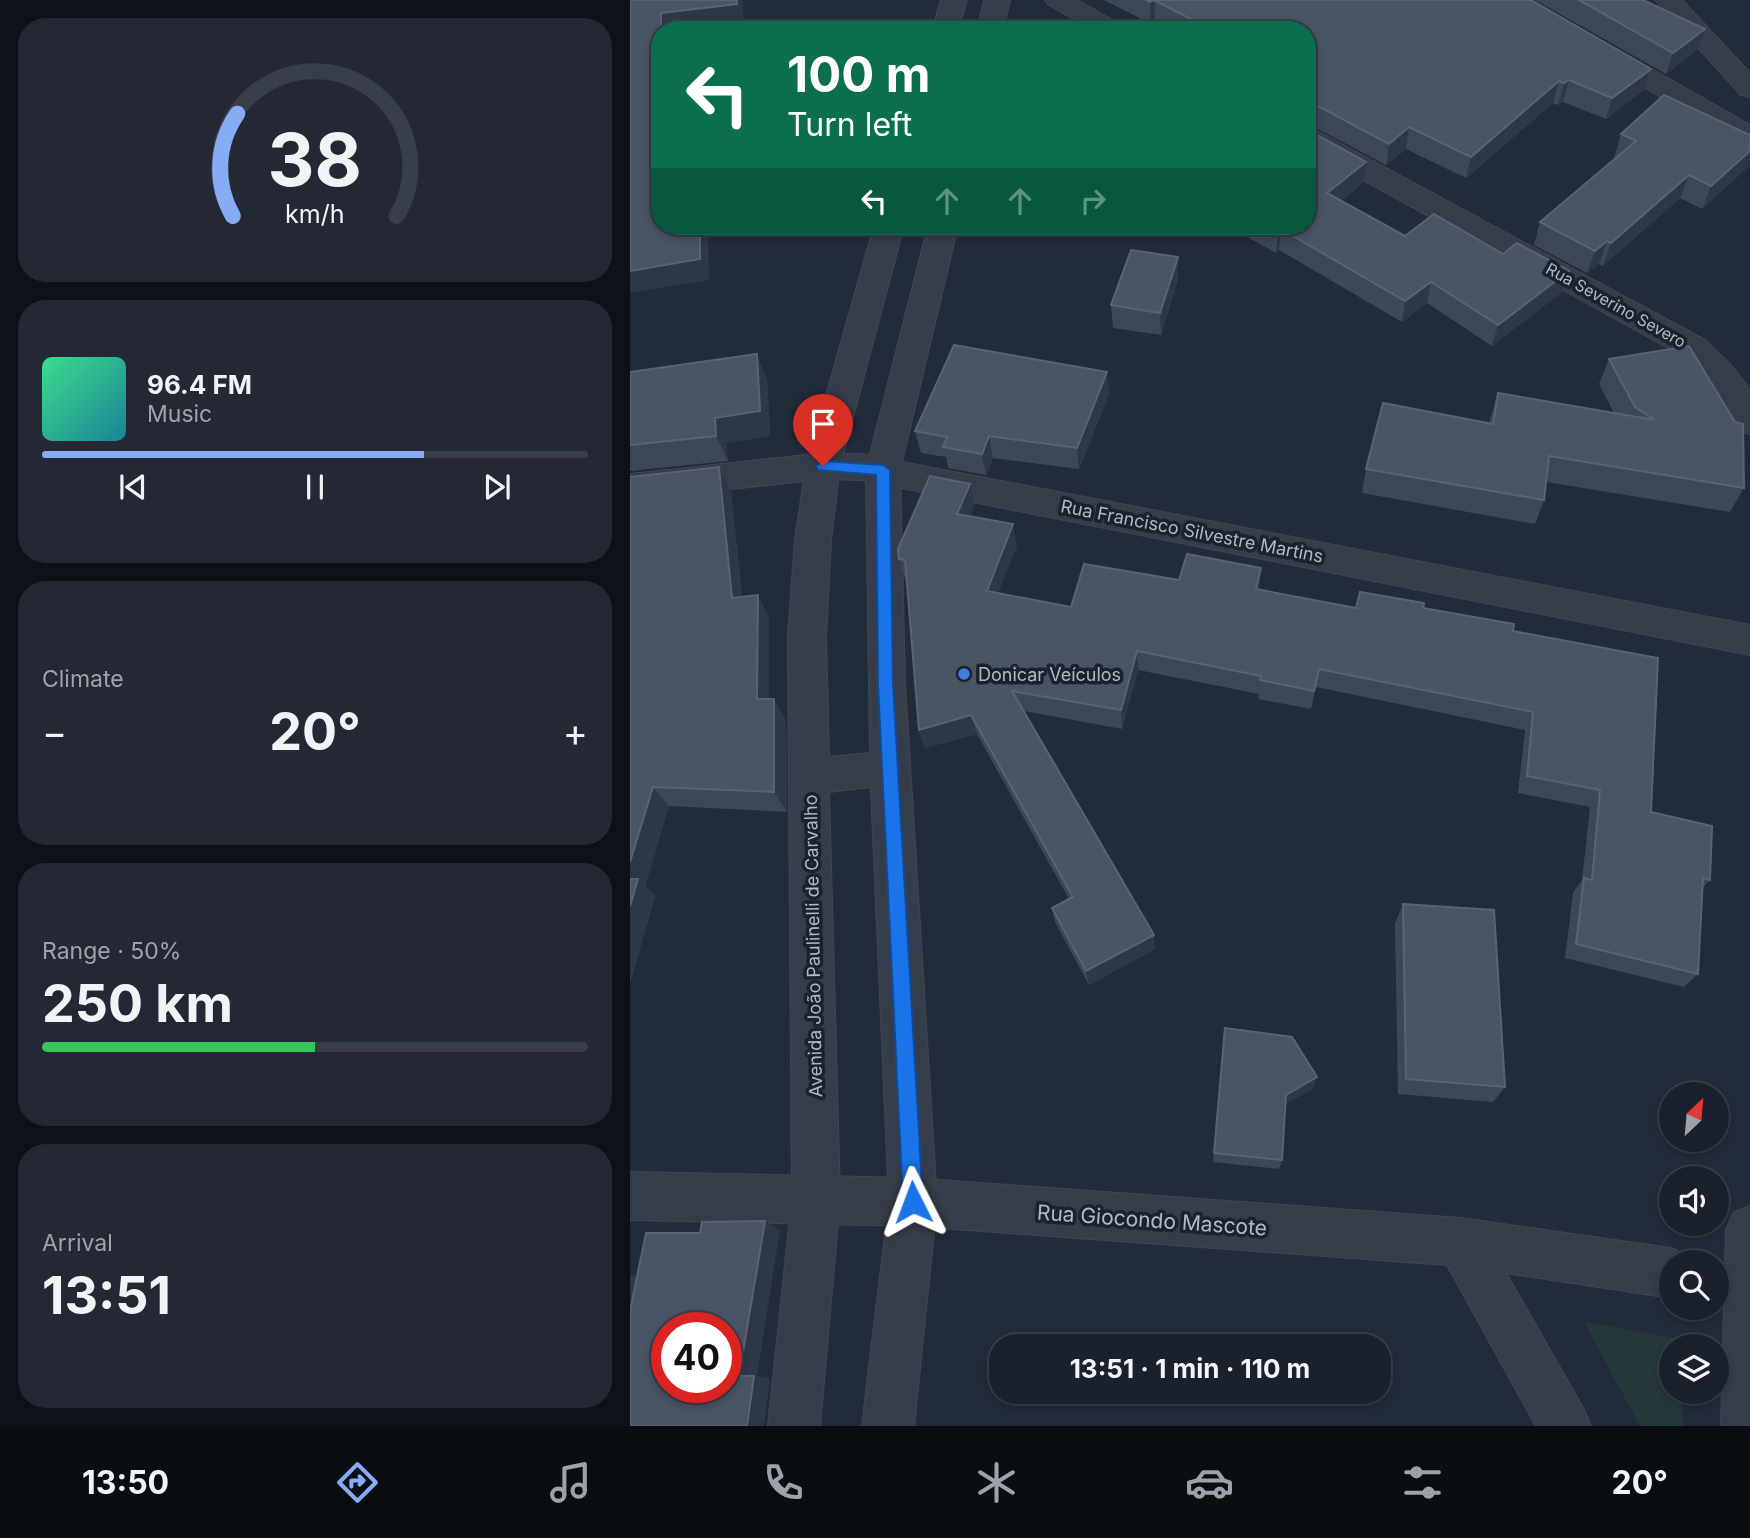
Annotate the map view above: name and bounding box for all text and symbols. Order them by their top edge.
text: 100 m [787,45,931,104]
icon: left [672,49,763,140]
text: Turn left [787,105,912,144]
text: 38 [268,115,362,204]
icon: left [855,182,893,220]
icon: ahead [928,182,966,220]
icon: ahead [1001,182,1039,220]
icon: right [1074,182,1112,220]
text: km/h [285,199,345,229]
street label: Rua Severino Severo [1543,258,1689,352]
text: 96.4 FM [147,369,252,400]
pin [793,394,853,466]
text: Music [147,400,212,428]
icon: arrive [804,405,842,443]
icon: previous [114,468,152,506]
icon: pause [296,468,334,506]
icon: next [478,468,516,506]
street label: Rua Francisco Silvestre Martins [1059,495,1325,567]
place label: Donicar Veículos [978,664,1121,685]
text: Climate [42,665,124,693]
marker: Donicar Veículos [956,666,972,682]
text: 20° [269,700,361,763]
text: − [42,709,67,755]
text: + [563,709,588,755]
street label: Avenida João Paulinelli de Carvalho [800,794,826,1098]
text: Range · 50% [42,937,181,965]
text: 250 km [42,972,233,1035]
north arrow [1659,1082,1729,1152]
map controls [1659,1082,1729,1404]
position arrow [876,1165,950,1239]
button: sound [1659,1166,1729,1236]
street label: Rua Giocondo Mascote [1036,1199,1268,1241]
text: Arrival [42,1229,113,1257]
button: search [1659,1250,1729,1320]
text: 13:51 [42,1264,171,1327]
speed limit sign: 40 [651,1312,742,1403]
button: layers [1659,1334,1729,1404]
text: 13:51 · 1 min · 110 m [1070,1353,1310,1384]
icon: directions [333,1458,382,1507]
icon: music [546,1458,595,1507]
icon: phone [759,1458,808,1507]
icon: climate [972,1458,1021,1507]
icon: car [1185,1458,1234,1507]
icon: filters [1398,1458,1447,1507]
text: 13:50 [82,1463,169,1502]
text: 20° [1612,1463,1668,1502]

